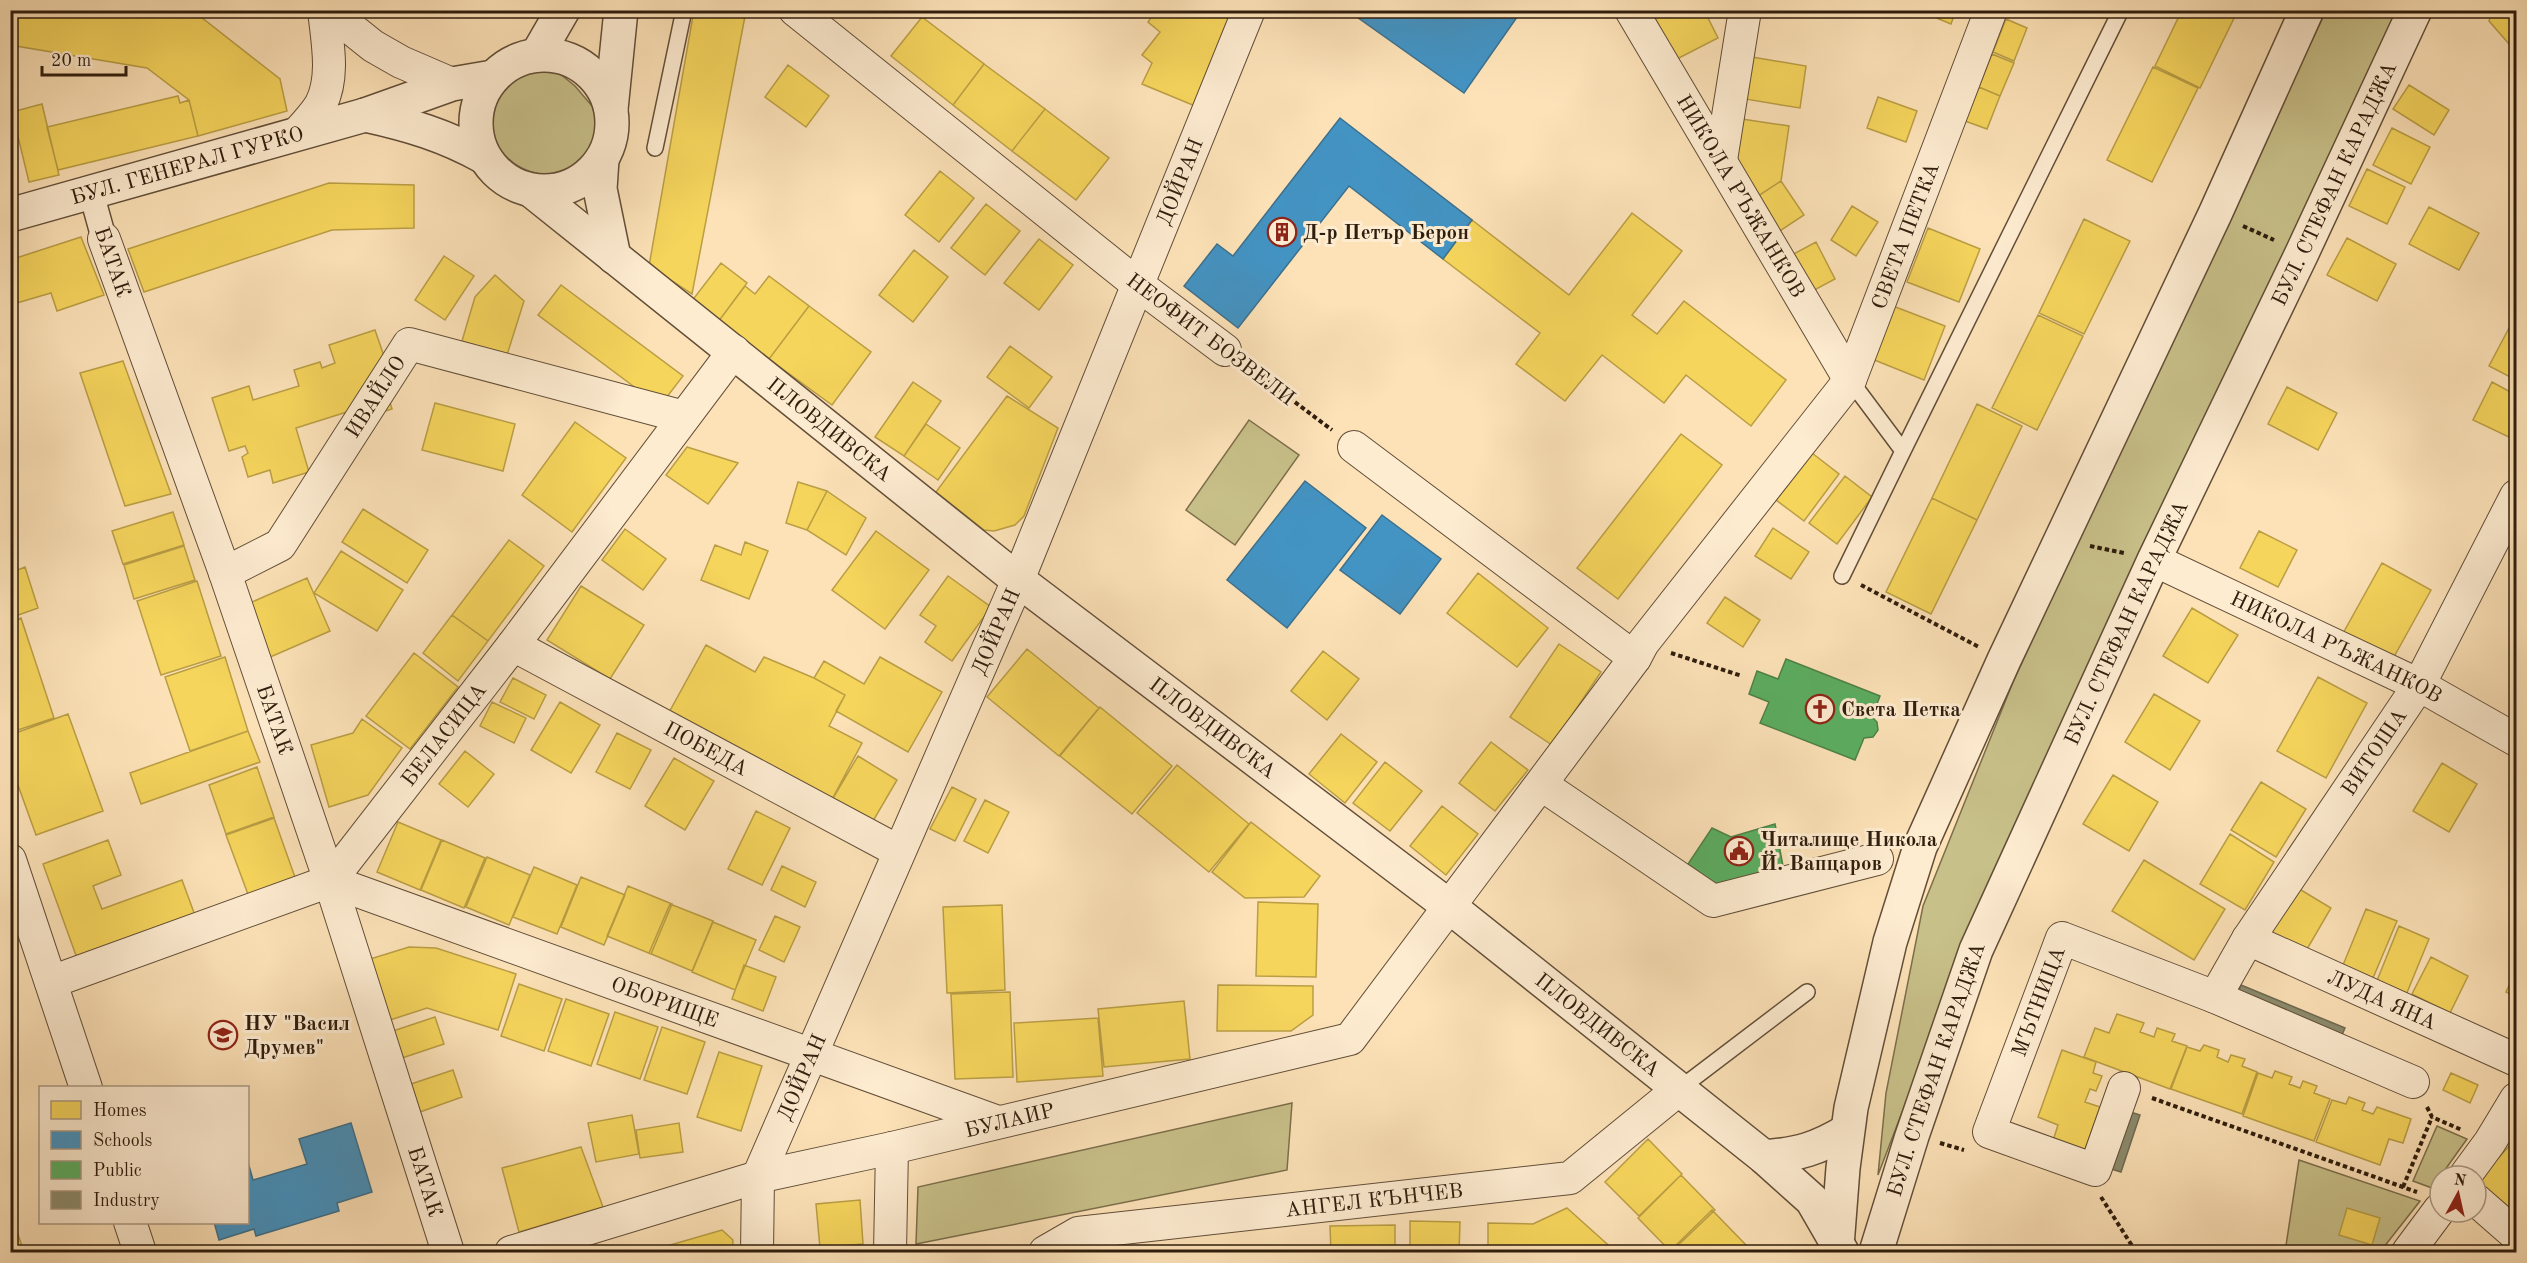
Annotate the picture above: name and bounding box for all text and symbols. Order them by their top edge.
scale bar [42,39,126,77]
text: 20 m [51,52,91,70]
street label: БУЛ. СТЕФАН КАРАДЖА [2269,59,2401,310]
street label: НИКОЛА РЪЖАНКОВ [1672,92,1808,302]
street label: БУЛ. ГЕНЕРАЛ ГУРКО [69,124,306,209]
street label: ДОЙРАН [1154,136,1208,229]
street label: СВЕТА ПЕТКА [1869,160,1944,312]
building icon: Д-р Петър Берон [1266,216,1298,248]
place label: Д-р Петър Берон [1303,223,1469,244]
street label: БАТАК [90,225,133,300]
street label: НЕОФИТ БОЗВЕЛИ [1122,270,1298,410]
street label: ИВАЙЛО [342,353,410,442]
street label: ПЛОВДИВСКА [762,374,895,486]
street label: БУЛ. СТЕФАН КАРАДЖА [2062,498,2193,749]
street label: ДОЙРАН [969,586,1025,678]
street label: НИКОЛА РЪЖАНКОВ [2227,589,2445,708]
street label: ПЛОВДИВСКА [1145,674,1279,783]
street label: БЕЛАСИЦА [398,680,491,791]
street label: БАТАК [252,682,295,758]
church icon: Света Петка [1804,693,1836,725]
place label: Света Петка [1841,700,1961,721]
street label: ВИТОША [2339,706,2412,800]
street label: ПОБЕДА [660,719,751,781]
place label: Читалище Никола Й. Вапцаров [1760,830,1938,875]
public building icon: Читалище Никола Й. Вапцаров [1723,835,1755,867]
street label: БУЛ. СТЕФАН КАРАДЖА [1885,940,1990,1200]
street label: МЪТНИЦА [2009,944,2070,1060]
street label: ЛУДА ЯНА [2324,967,2439,1035]
street label: ПЛОВДИВСКА [1530,970,1663,1081]
street label: ОБОРИЩЕ [608,974,721,1032]
place label: НУ "Васил Друмев" [244,1014,350,1059]
school or university icon: НУ "Васил Друмев" [207,1019,239,1051]
street label: ДОЙРАН [775,1031,831,1124]
legend [39,1086,249,1224]
street label: БУЛАИР [963,1101,1057,1142]
text: Homes [93,1102,147,1120]
text: Schools [93,1132,153,1150]
street label: БАТАК [403,1144,445,1220]
text: Public [93,1162,142,1180]
north arrow [2428,1164,2488,1224]
text: N [2453,1172,2468,1190]
street label: АНГЕЛ КЪНЧЕВ [1284,1181,1464,1222]
text: Industry [93,1192,160,1210]

